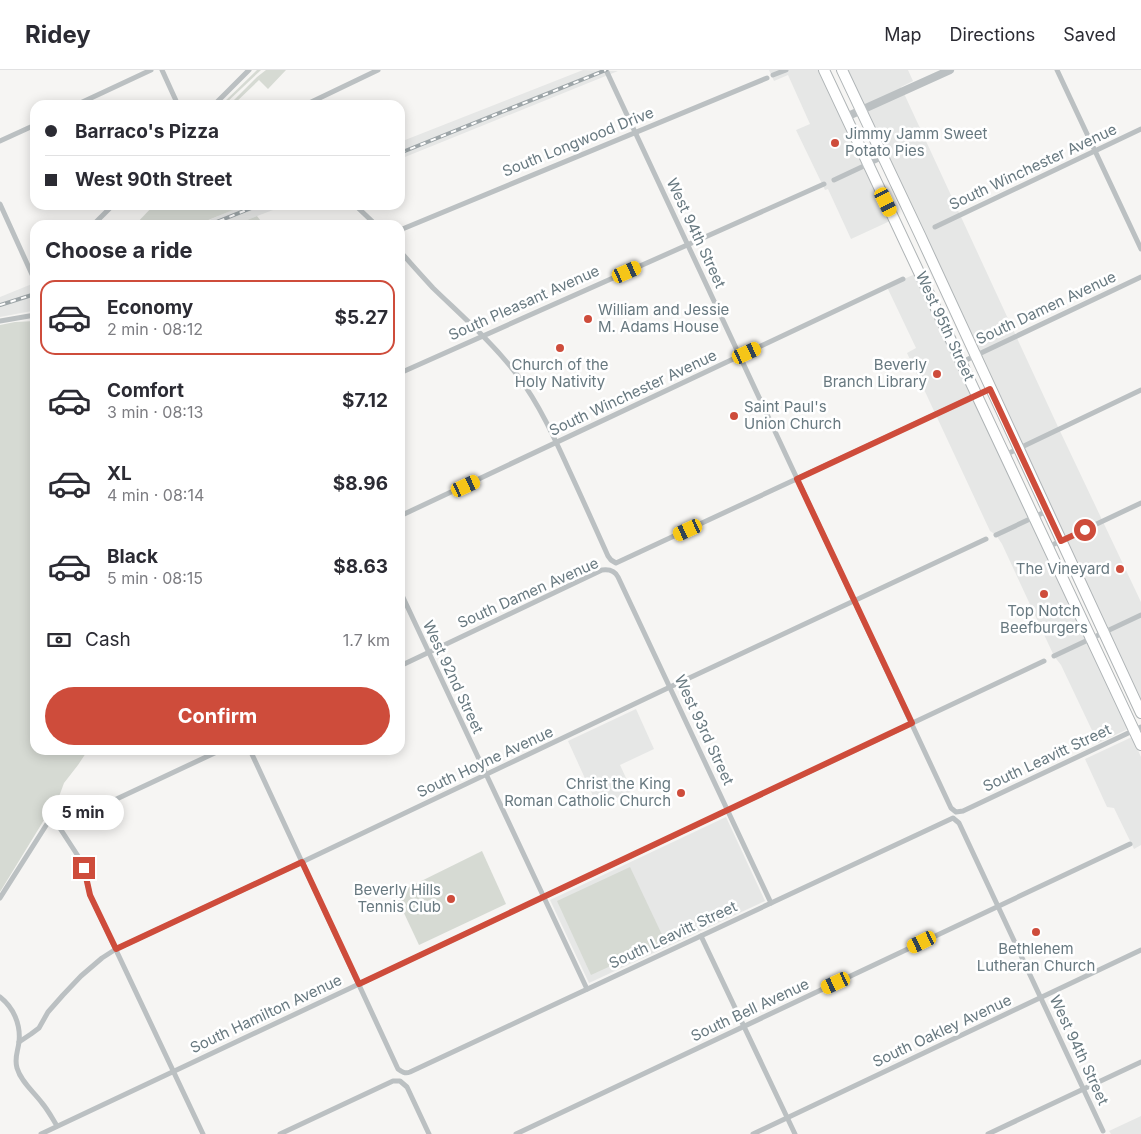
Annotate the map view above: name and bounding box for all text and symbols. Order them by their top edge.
text: Ridey [25,20,91,49]
text: Map [884,24,922,45]
text: Directions [950,24,1035,45]
text: Saved [1063,24,1116,45]
street label: South Longwood Drive [499,102,656,181]
street label: South Winchester Avenue [946,119,1120,214]
text: Barraco's Pizza [75,120,219,143]
place label: Jimmy Jamm Sweet Potato Pies [845,124,988,160]
marker: Jimmy Jamm Sweet Potato Pies [829,137,841,149]
text: West 90th Street [75,168,232,191]
street label: West 94th Street [663,175,730,291]
car [872,185,899,219]
text: Choose a ride [45,237,193,263]
car [610,259,643,285]
street label: South Pleasant Avenue [445,261,602,344]
street label: South Damen Avenue [973,267,1119,348]
street label: West 95th Street [912,268,979,384]
icon: car [47,295,92,340]
text: Economy [107,296,193,319]
place label: William and Jessie M. Adams House [598,300,729,336]
text: $5.27 [334,306,388,329]
marker: William and Jessie M. Adams House [582,313,594,325]
text: 2 min · 08:12 [107,319,203,339]
car [730,340,763,366]
marker: Church of the Holy Nativity [554,342,566,354]
street label: South Winchester Avenue [546,345,720,440]
place label: Church of the Holy Nativity [511,355,609,391]
place label: Beverly Branch Library [823,355,928,391]
marker: Beverly Branch Library [931,368,943,380]
icon: car [47,378,92,423]
text: Comfort [107,379,184,402]
text: $7.12 [342,389,388,412]
place label: Saint Paul's Union Church [744,397,841,433]
text: 3 min · 08:13 [107,402,203,422]
marker: Saint Paul's Union Church [728,410,740,422]
icon: car [47,461,92,506]
text: XL [107,462,132,485]
text: $8.96 [333,472,388,495]
car [449,473,482,499]
text: 4 min · 08:14 [107,485,204,505]
car [671,517,704,543]
route start [1074,519,1096,541]
icon: car [47,544,92,589]
text: Black [107,545,158,568]
street label: South Damen Avenue [454,553,601,632]
text: $8.63 [333,555,388,578]
place label: The Vineyard [1016,559,1110,578]
marker: The Vineyard [1114,563,1126,575]
text: 5 min · 08:15 [107,568,203,588]
marker: Top Notch Beefburgers [1038,588,1050,600]
place label: Top Notch Beefburgers [1000,601,1088,637]
street label: West 92nd Street [419,617,488,737]
icon: cash [45,626,73,654]
text: Cash [85,628,131,651]
text: 1.7 km [343,630,390,650]
street label: West 93rd Street [671,672,738,788]
button: Confirm [45,687,390,745]
street label: South Leavitt Street [980,720,1114,796]
street label: South Hoyne Avenue [414,722,556,801]
place label: Christ the King Roman Catholic Church [504,774,671,810]
marker: Christ the King Roman Catholic Church [675,787,687,799]
callout: 5 min [43,796,125,830]
text: 5 min [62,802,104,822]
route end [73,857,95,879]
place label: Beverly Hills Tennis Club [354,880,441,916]
marker: Beverly Hills Tennis Club [445,893,457,905]
street label: South Leavitt Street [606,897,740,973]
marker: Bethlehem Lutheran Church [1030,926,1042,938]
car [905,929,938,955]
place label: Bethlehem Lutheran Church [977,939,1095,975]
street label: South Hamilton Avenue [187,970,345,1057]
car [819,970,852,996]
street label: South Bell Avenue [688,974,812,1045]
street label: South Oakley Avenue [869,990,1014,1071]
street label: West 94th Street [1046,992,1113,1108]

